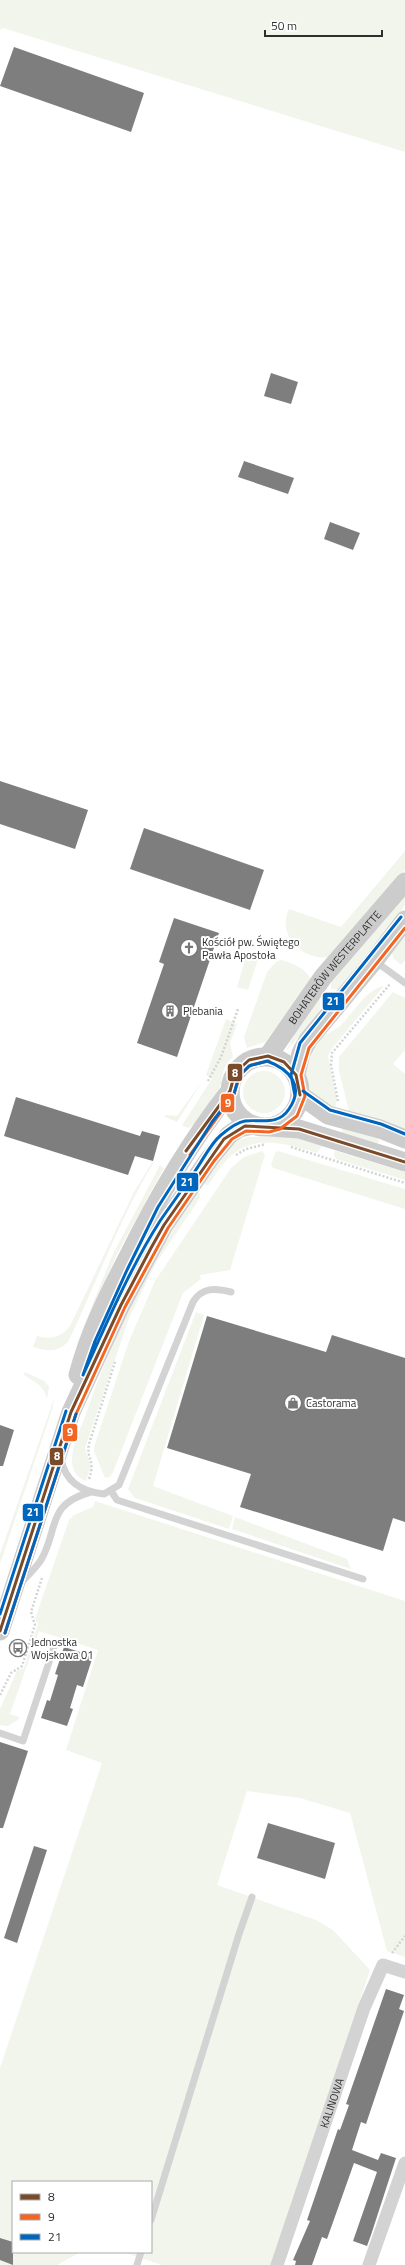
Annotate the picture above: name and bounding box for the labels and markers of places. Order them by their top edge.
place label: Kościół pw. Świętego Pawła Apostoła [202,934,300,963]
church icon: Kościół pw. Świętego Pawła Apostoła [179,938,199,958]
building icon: Plebania [160,1001,180,1021]
place label: Plebania [183,1003,223,1019]
shop icon: Castorama [283,1393,303,1413]
place label: Castorama [306,1395,357,1411]
place label: Jednostka Wojskowa 01 [31,1634,93,1663]
bus stop icon: Jednostka Wojskowa 01 [8,1638,28,1658]

